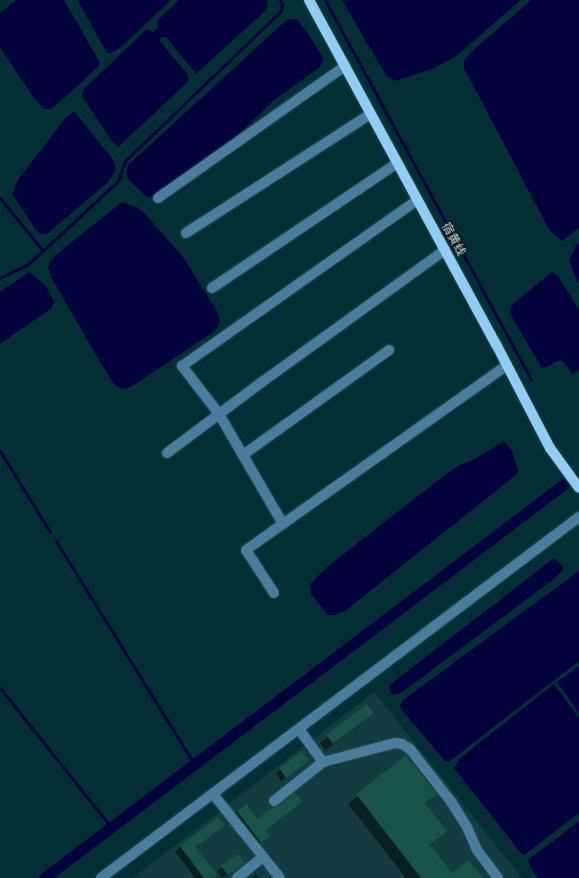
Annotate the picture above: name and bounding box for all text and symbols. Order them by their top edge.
street label: 宿黄线 [439,220,469,258]

